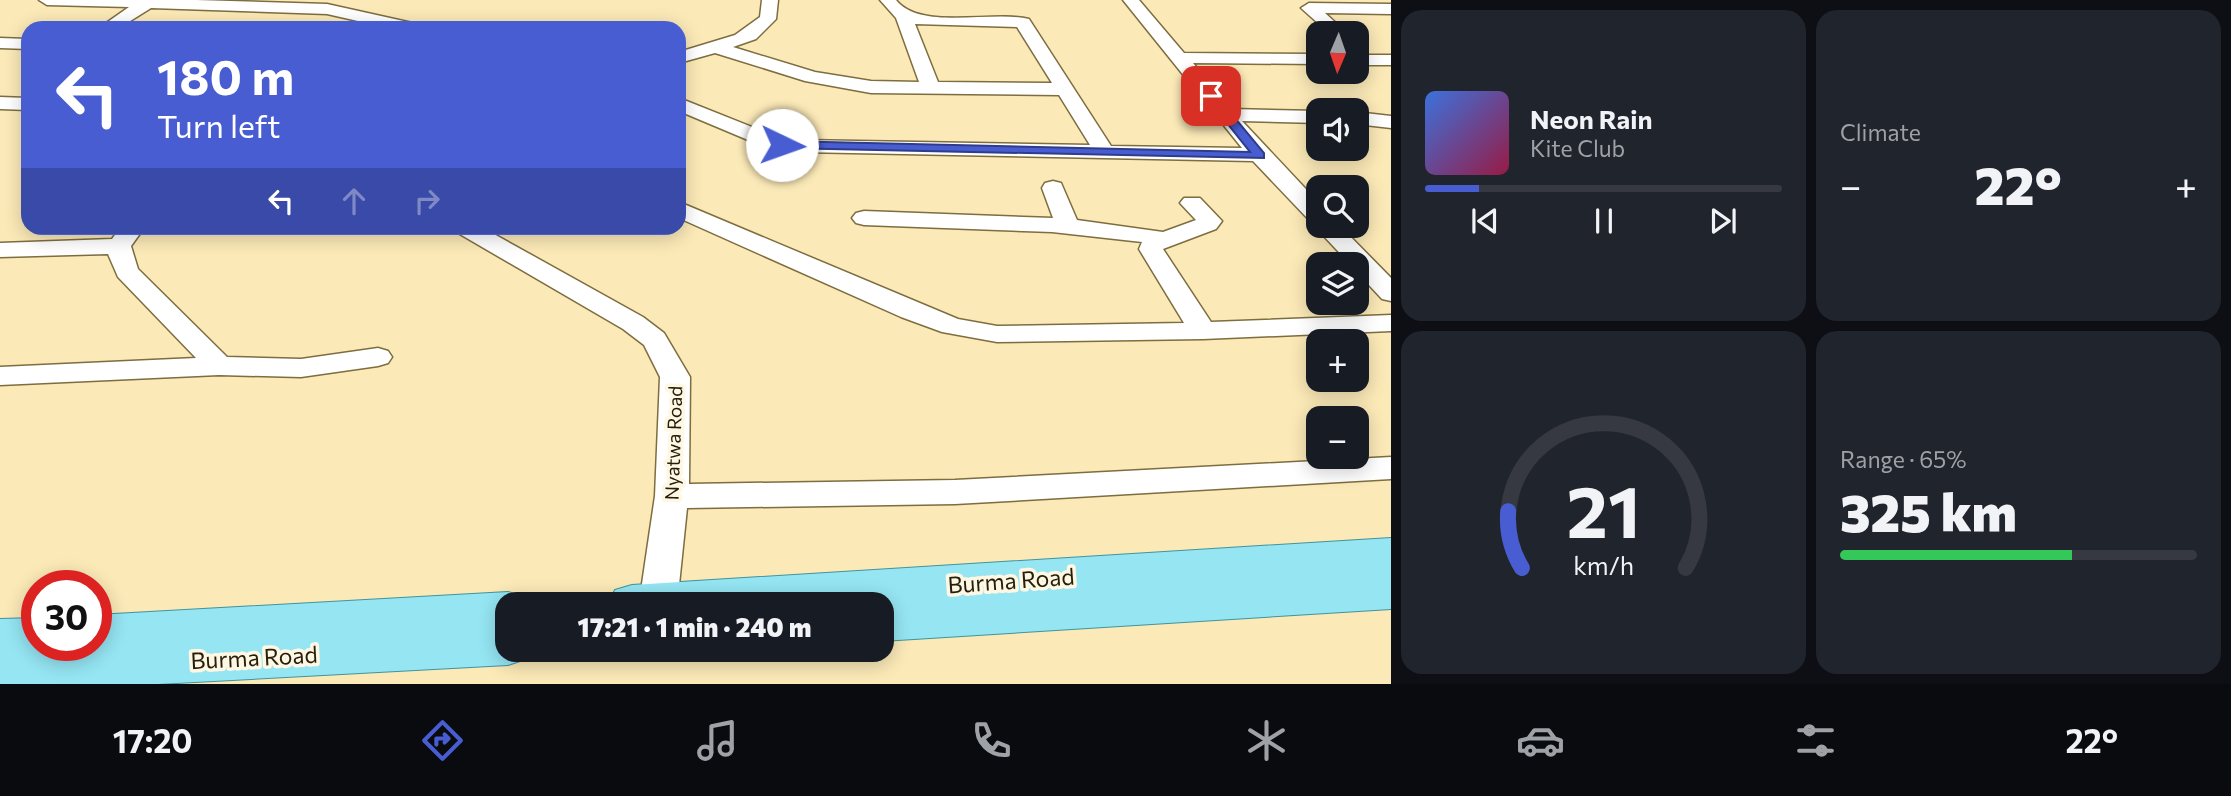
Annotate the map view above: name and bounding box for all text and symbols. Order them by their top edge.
north arrow [1306,21,1368,84]
map controls [1306,21,1369,469]
text: 180 m [157,45,294,105]
icon: left [42,49,133,140]
pin [1181,66,1241,126]
icon: arrive [1192,77,1230,115]
button: sound [1306,98,1369,161]
text: Neon Rain [1530,103,1653,134]
text: Turn left [157,105,281,145]
position arrow [745,108,819,182]
text: Climate [1840,118,1921,146]
text: Kite Club [1530,134,1625,162]
text: 22° [1974,152,2062,216]
text: − [1840,161,1862,208]
text: + [2175,161,2197,208]
button: search [1306,175,1369,238]
icon: left [262,182,300,220]
icon: ahead [335,182,373,220]
icon: right [408,182,446,220]
icon: previous [1466,202,1504,240]
icon: pause [1585,202,1623,240]
icon: next [1704,202,1742,240]
button: layers [1306,252,1369,315]
button: + [1306,329,1369,392]
street label: Nyatwa Road [660,385,686,501]
button: − [1306,406,1369,469]
text: Range · 65% [1840,445,1967,473]
text: 21 [1566,465,1641,554]
text: 325 km [1840,479,2017,543]
text: km/h [1573,550,1634,580]
street label: Burma Road [947,562,1075,598]
speed limit sign: 30 [21,570,112,661]
text: 17:21 · 1 min · 240 m [578,611,811,642]
street label: Burma Road [190,640,318,674]
icon: directions [418,716,467,765]
icon: music [693,716,742,765]
icon: phone [967,716,1016,765]
icon: climate [1242,716,1291,765]
icon: car [1516,716,1565,765]
icon: filters [1791,716,1840,765]
text: 17:20 [113,720,193,760]
text: 22° [2065,720,2118,760]

